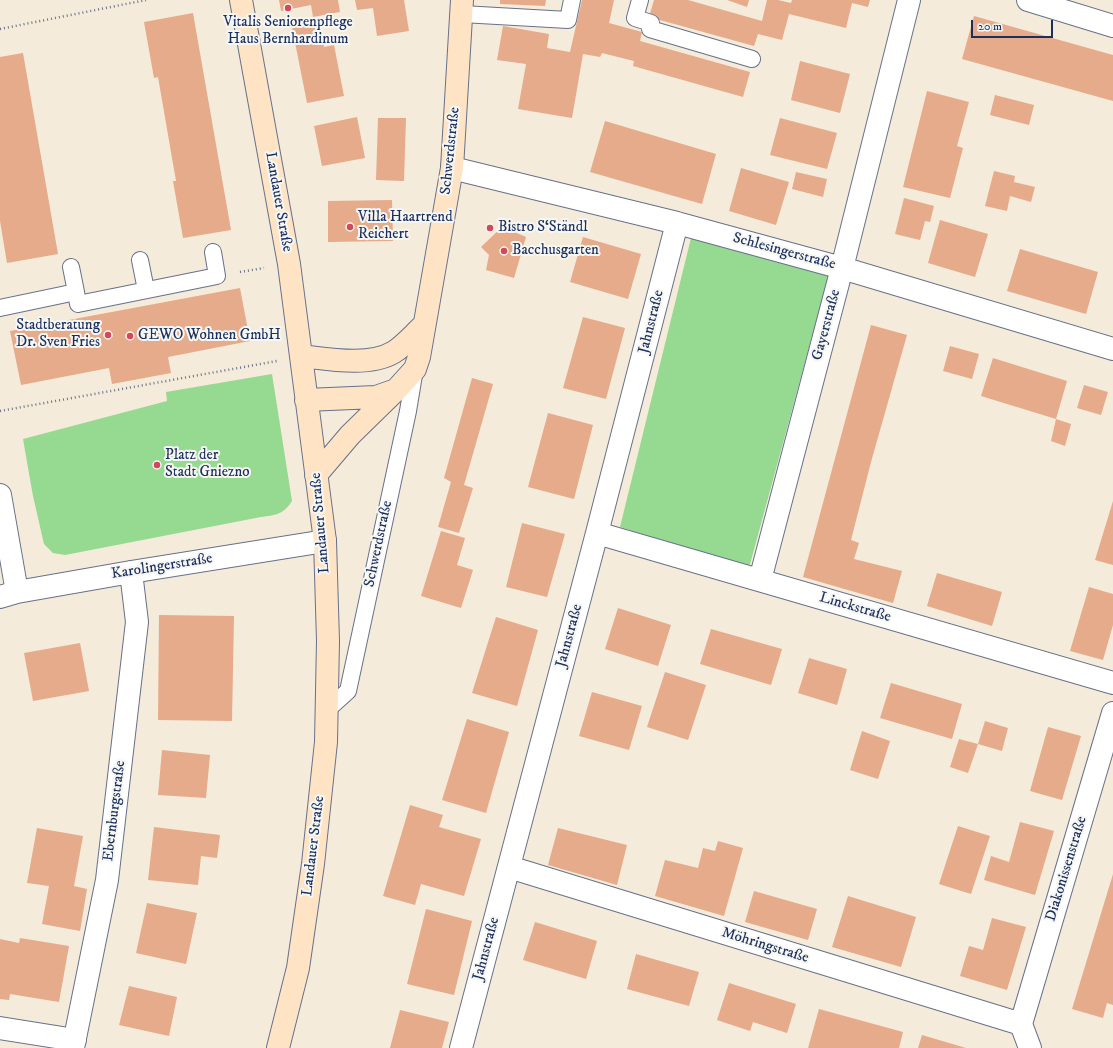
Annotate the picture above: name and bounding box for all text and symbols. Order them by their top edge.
marker: Vitalis Seniorenpflege Haus Bernhardinum [283,3,293,13]
scale bar [973,12,1055,38]
place label: Vitalis Seniorenpflege Haus Bernhardinum [223,14,353,49]
text: 20 m [978,19,1002,34]
street label: Schwerdstraße [437,106,465,196]
street label: Landauer Straße [260,151,296,253]
place label: Villa Haartrend Reichert [358,209,453,244]
place label: Bistro S‘Ständl [498,219,588,237]
marker: Villa Haartrend Reichert [345,222,355,232]
marker: Bistro S‘Ständl [485,223,495,233]
street label: Schlesingerstraße [731,230,837,274]
place label: Bacchusgarten [512,242,599,260]
marker: Bacchusgarten [499,246,509,256]
street label: Jahnstraße [635,288,669,356]
street label: Gayerstraße [809,288,845,362]
place label: Stadtberatung Dr. Sven Fries [16,317,100,352]
place label: GEWO Wohnen GmbH [138,327,281,345]
marker: Stadtberatung Dr. Sven Fries [103,330,113,340]
marker: GEWO Wohnen GmbH [125,331,135,341]
place label: Platz der Stadt Gniezno [165,447,250,482]
marker: Platz der Stadt Gniezno [152,460,162,470]
street label: Landauer Straße [308,472,334,574]
street label: Schwerdstraße [361,499,397,589]
street label: Karolingerstraße [110,550,214,584]
street label: Linckstraße [817,589,893,627]
street label: Jahnstraße [553,602,587,670]
street label: Ebernburgstraße [100,760,130,862]
street label: Landauer Straße [299,795,329,897]
street label: Diakonissenstraße [1042,814,1092,924]
street label: Jahnstraße [470,915,504,983]
street label: Möhringstraße [719,924,811,968]

